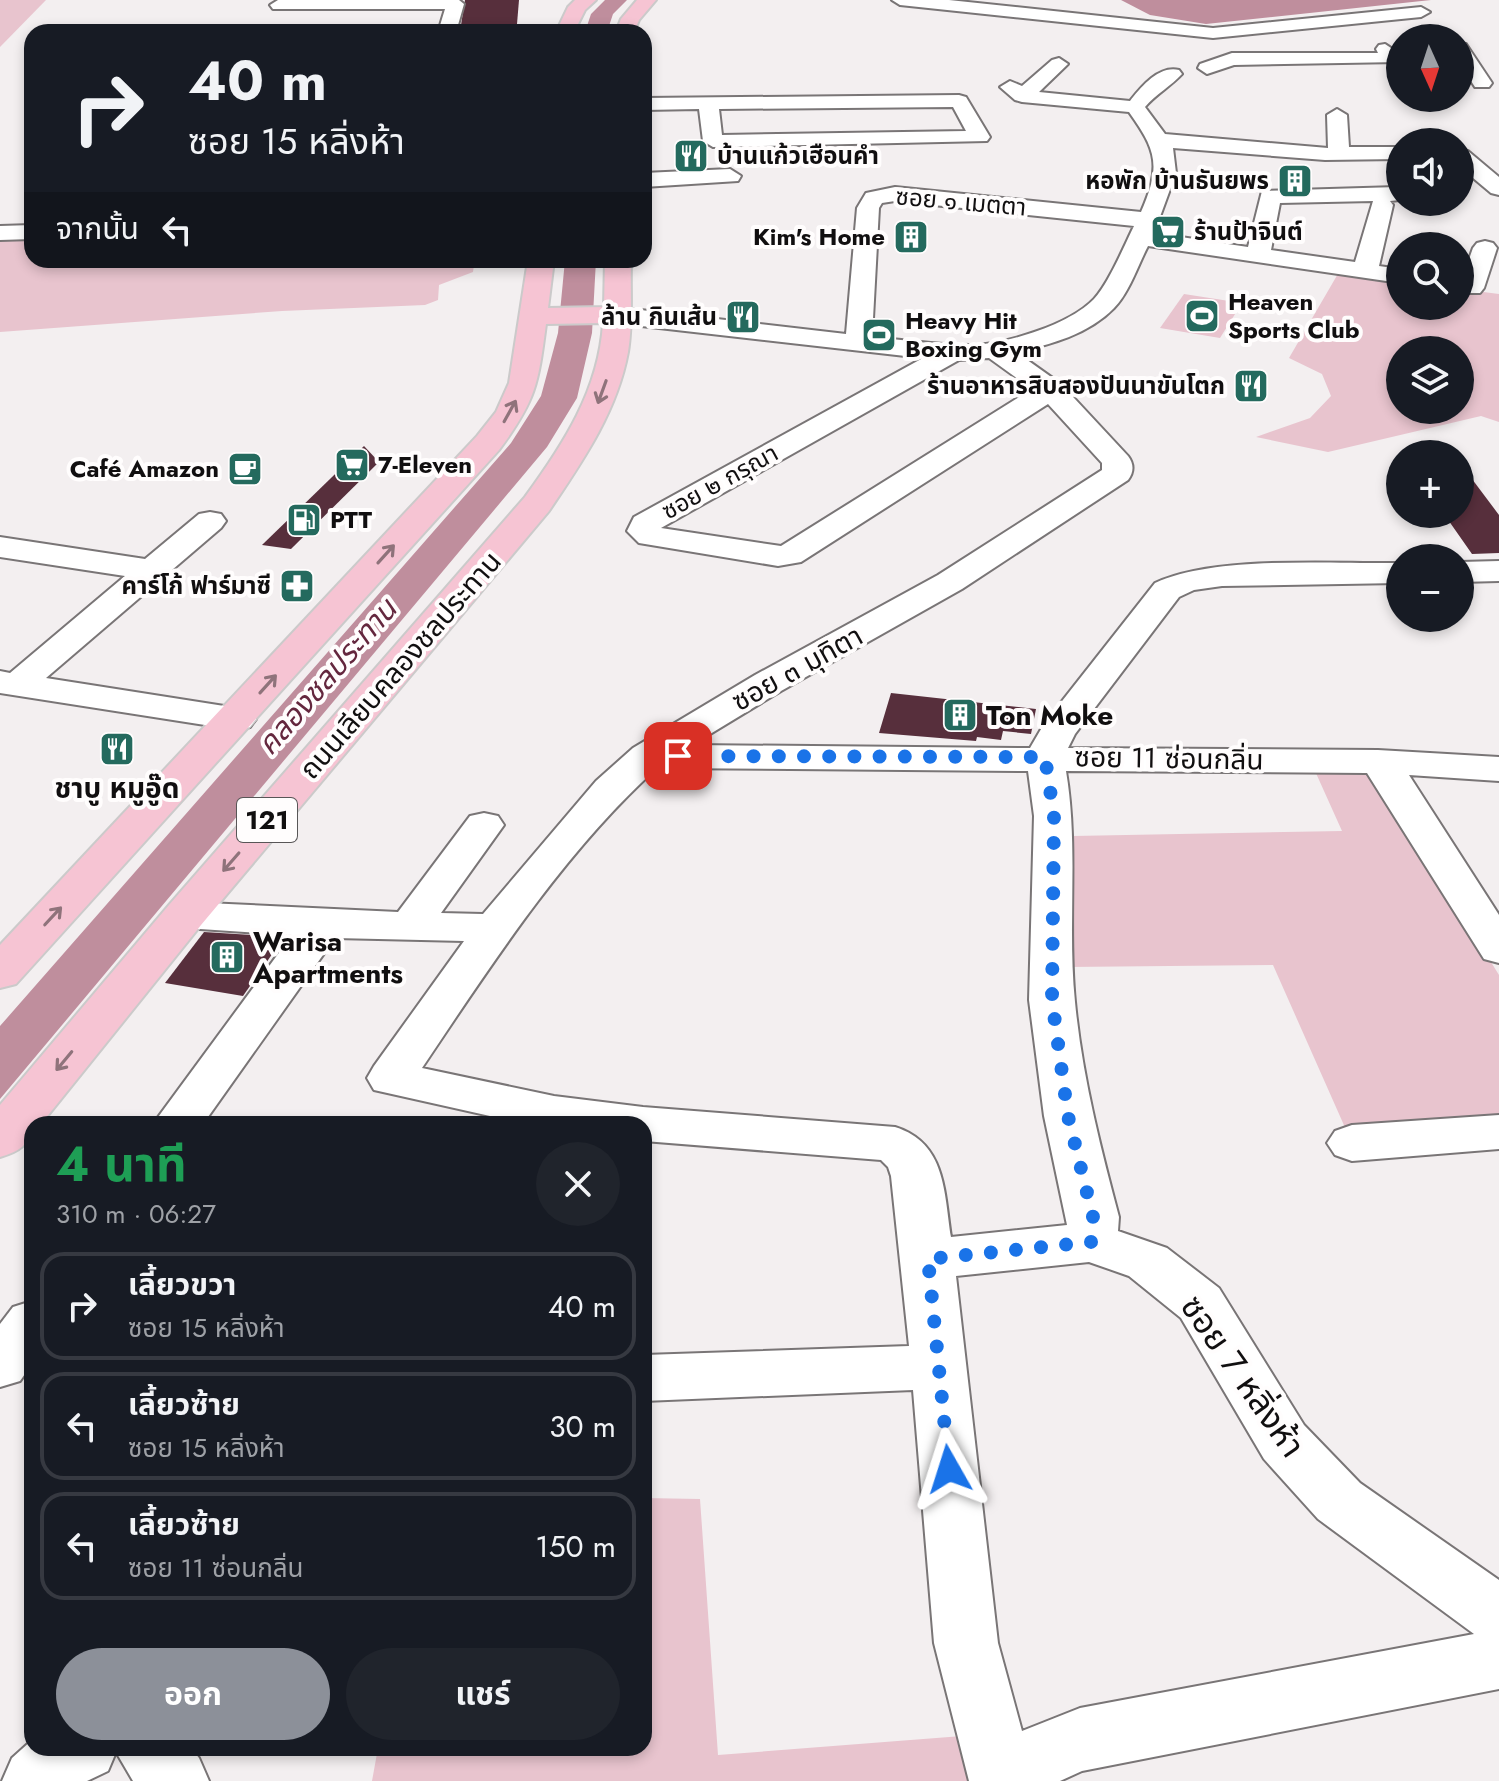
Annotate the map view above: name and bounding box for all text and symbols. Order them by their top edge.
north arrow [1386,24,1474,112]
map controls [1386,24,1474,632]
text: 40 m [188,40,327,121]
icon: right [56,56,160,160]
text: ซอย 15 หลิ่งห้า [188,115,405,167]
button: sound [1386,128,1474,216]
restaurant icon: บ้านแก้วเฮือนคำ [672,137,710,175]
place label: บ้านแก้วเฮือนคำ [717,138,879,173]
building icon: หอพัก บ้านธันยพร [1276,162,1314,200]
place label: หอพัก บ้านธันยพร [1085,163,1269,198]
street label: ซอย ๑ เมตตา [894,178,1028,225]
text: จากนั้น [56,207,139,250]
icon: left [155,208,199,252]
supermarket icon: ร้านป้าจินต์ [1149,213,1187,251]
place label: ร้านป้าจินต์ [1194,214,1303,249]
building icon: Kim's Home [892,218,930,256]
place label: Kim's Home [753,219,885,254]
button: search [1386,232,1474,320]
place label: Heaven Sports Club [1228,284,1360,347]
sports icon: Heaven Sports Club [1183,297,1221,335]
restaurant icon: ล้าน กินเส้น [724,298,762,336]
place label: ล้าน กินเส้น [601,299,717,334]
place label: Heavy Hit Boxing Gym [905,303,1042,366]
sports icon: Heavy Hit Boxing Gym [860,316,898,354]
button: layers [1386,336,1474,424]
restaurant icon: ร้านอาหารสิบสองปันนาขันโตก [1232,367,1270,405]
place label: ร้านอาหารสิบสองปันนาขันโตก [927,368,1225,403]
one-way arrow [594,379,608,403]
one-way arrow [502,400,518,423]
street label: ซอย ๒ กรุณา [655,435,784,528]
button: + [1386,440,1474,528]
supermarket icon: 7-Eleven [333,446,371,484]
place label: 7-Eleven [378,447,472,482]
cafe icon: Café Amazon [226,450,264,488]
place label: Café Amazon [70,451,219,486]
fuel station icon: PTT [285,501,323,539]
place label: PTT [330,502,372,537]
one-way arrow [377,544,395,564]
button: − [1386,544,1474,632]
street label: ถนนเลียบคลองชลประทาน [292,545,508,785]
pharmacy icon: คาร์โก้ ฟาร์มาซี [278,567,316,605]
place label: คาร์โก้ ฟาร์มาซี [122,568,271,603]
water label: คลองชลประทาน [250,592,404,762]
street label: ซอย ๓ มุทิตา [724,616,870,721]
one-way arrow [259,674,278,694]
place label: Ton Moke [986,695,1113,736]
building icon: Ton Moke [941,696,979,734]
pin [644,722,712,790]
restaurant icon: ชาบู หมูอู๊ด [98,730,136,768]
icon: arrive [656,734,700,778]
street label: ซอย 11 ซ่อนกลิ่น [1074,736,1264,781]
place label: ชาบู หมูอู๊ด [55,768,179,809]
road number: 121 [237,798,297,842]
one-way arrow [222,851,240,871]
one-way arrow [44,906,62,926]
place label: Warisa Apartments [252,921,403,994]
building icon: Warisa Apartments [208,938,246,976]
one-way arrow [56,1050,73,1071]
text: 4 นาที [56,1130,187,1199]
button: close [536,1142,620,1226]
text: 310 m · 06:27 [56,1195,216,1233]
text: เลี้ยวขวา [128,1263,236,1306]
icon: right [60,1284,104,1328]
text: 40 m [548,1285,616,1328]
street label: ซอย 7 หลิ่งห้า [1169,1285,1317,1467]
text: ซอย 15 หลิ่งห้า [128,1309,285,1347]
text: เลี้ยวซ้าย [128,1383,240,1426]
icon: left [60,1404,104,1448]
text: 30 m [549,1405,616,1448]
position arrow [907,1427,991,1511]
text: ซอย 15 หลิ่งห้า [128,1429,285,1467]
text: เลี้ยวซ้าย [128,1503,240,1546]
icon: left [60,1524,104,1568]
text: 150 m [535,1525,616,1568]
text: ซอย 11 ซ่อนกลิ่น [128,1549,304,1587]
button: ออก [56,1648,330,1740]
button: แชร์ [346,1648,620,1740]

